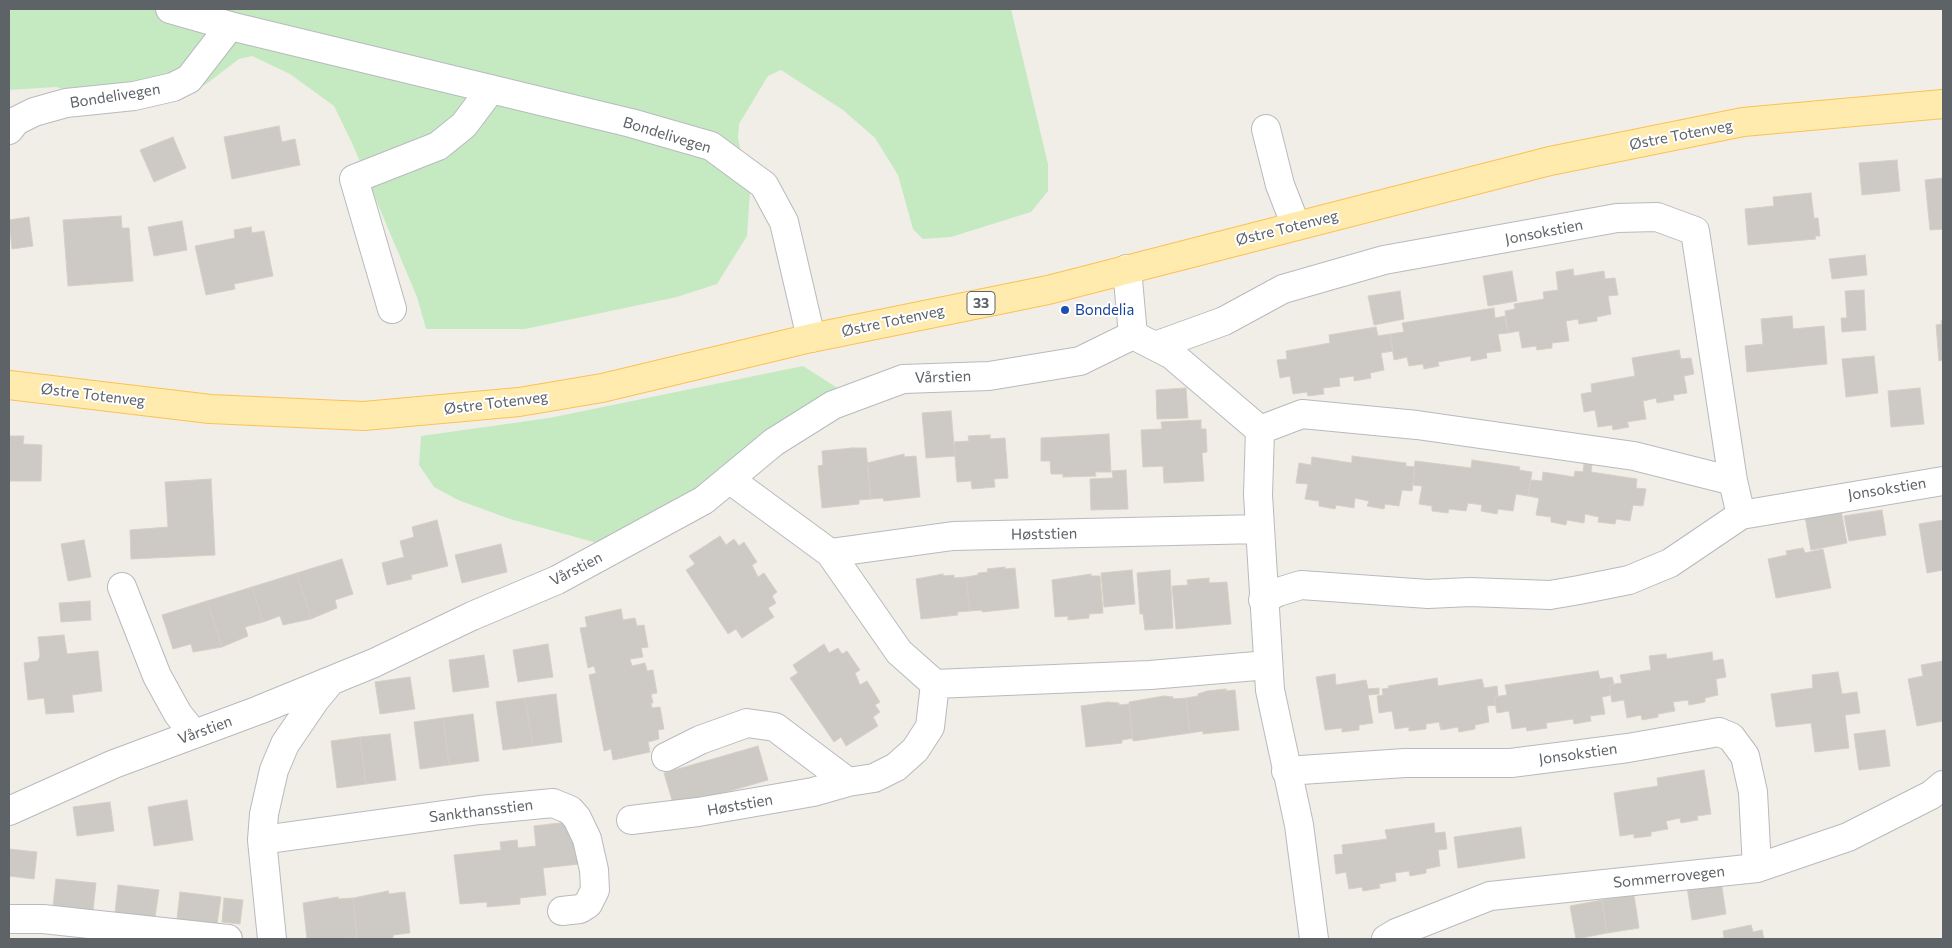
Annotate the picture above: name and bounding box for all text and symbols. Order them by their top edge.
street label: Bondelivegen [68,80,162,112]
street label: Bondelivegen [621,113,713,157]
street label: Østre Totenveg [1628,116,1734,154]
street label: Østre Totenveg [1234,207,1340,249]
street label: Jonsokstien [1503,216,1585,248]
road number: 33 [967,292,995,314]
street label: Østre Totenveg [840,301,946,341]
place label: Bondelia [1075,301,1134,319]
marker: Bondelia [1059,304,1071,316]
street label: Vårstien [915,367,971,387]
street label: Østre Totenveg [40,380,146,410]
street label: Østre Totenveg [443,388,549,418]
street label: Jonsokstien [1847,474,1927,504]
street label: Høststien [1011,524,1077,544]
street label: Vårstien [547,548,605,590]
street label: Vårstien [175,712,235,748]
street label: Jonsokstien [1538,740,1618,768]
street label: Høststien [706,790,774,820]
street label: Sankthansstien [428,796,534,826]
street label: Sommerrovegen [1612,862,1726,892]

